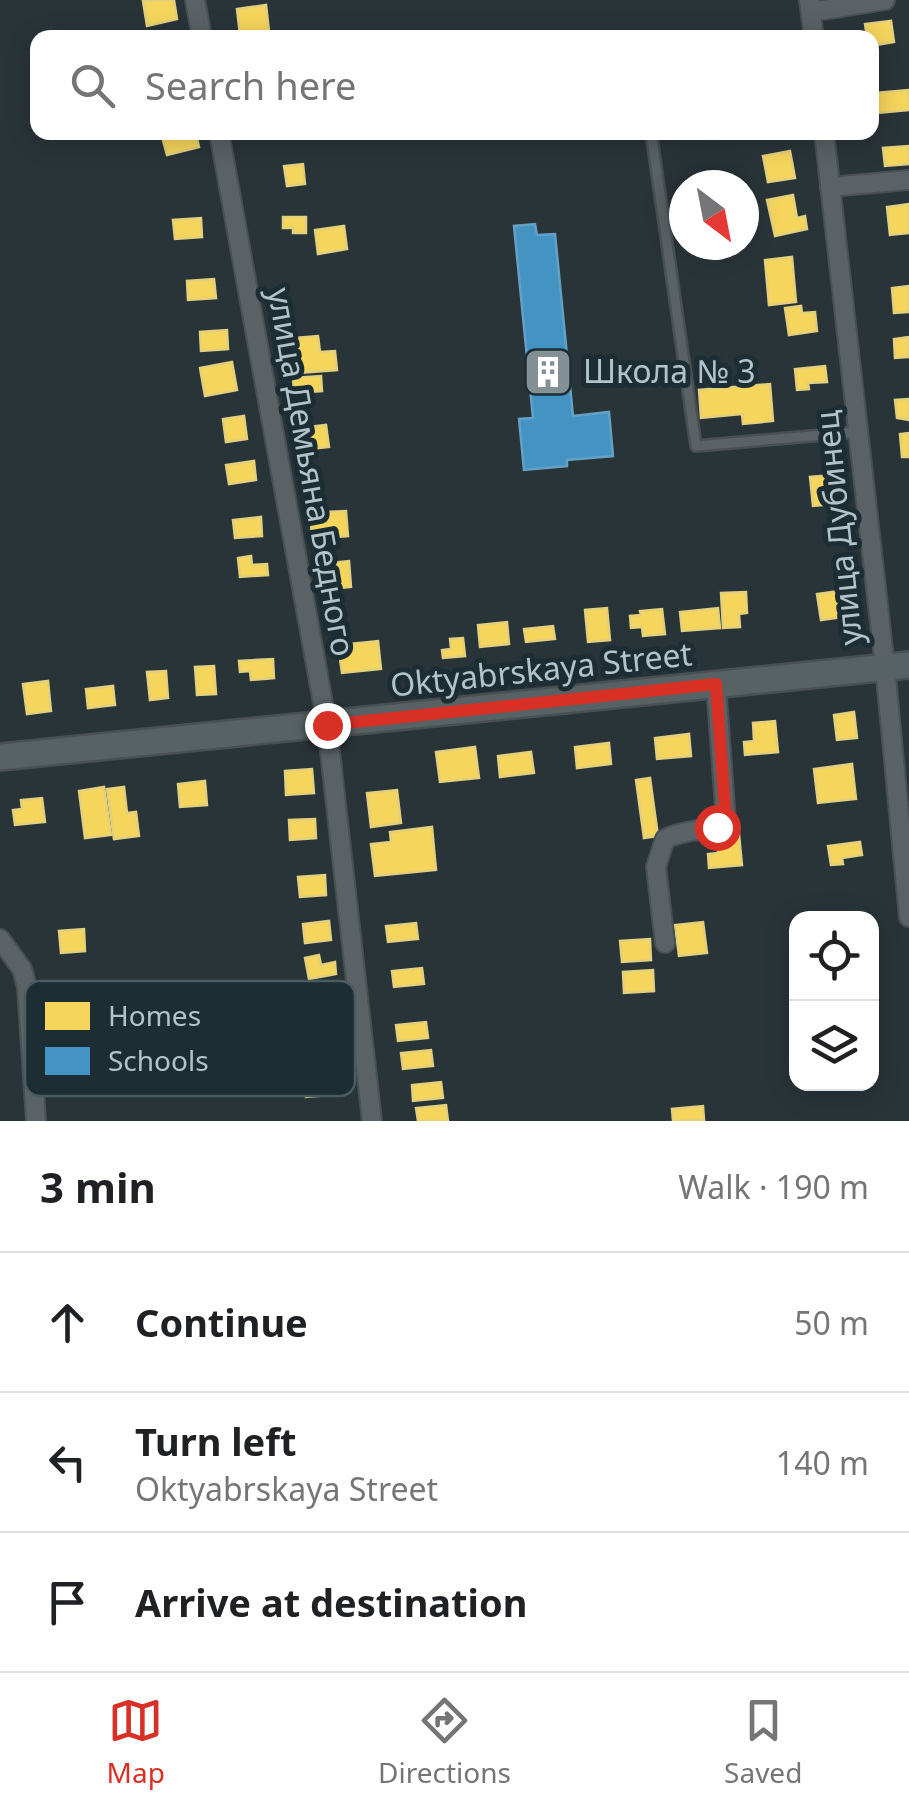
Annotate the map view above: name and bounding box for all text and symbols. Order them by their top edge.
search box [30,30,879,140]
icon: search [65,58,120,113]
text: Search here [145,59,356,111]
north arrow [669,170,759,260]
street label: улица Демьяна Бедного [259,284,366,659]
building icon: Школа № 3 [522,346,574,398]
place label: Школа № 3 [583,349,756,392]
street label: улица Дубинец [804,408,871,647]
street label: Oktyabrskaya Street [388,631,694,706]
route end [305,703,351,749]
route start [695,805,741,851]
map controls [789,911,879,1091]
button: locate [789,911,879,1001]
legend [25,981,355,1096]
text: Homes [108,996,201,1034]
button: layers [789,1001,879,1091]
text: Schools [108,1041,209,1079]
text: 3 min [40,1158,156,1215]
text: Walk · 190 m [678,1165,869,1208]
icon: ahead [40,1295,95,1350]
text: Continue [135,1296,308,1348]
text: 50 m [794,1301,869,1344]
text: Turn left [135,1415,297,1467]
icon: left [40,1435,95,1490]
text: 140 m [776,1441,869,1484]
text: Oktyabrskaya Street [135,1467,438,1510]
icon: arrive [40,1575,95,1630]
text: Arrive at destination [135,1576,527,1628]
tab: Map [107,1693,165,1791]
tab: Directions [378,1693,511,1791]
tab: Saved [724,1693,802,1791]

